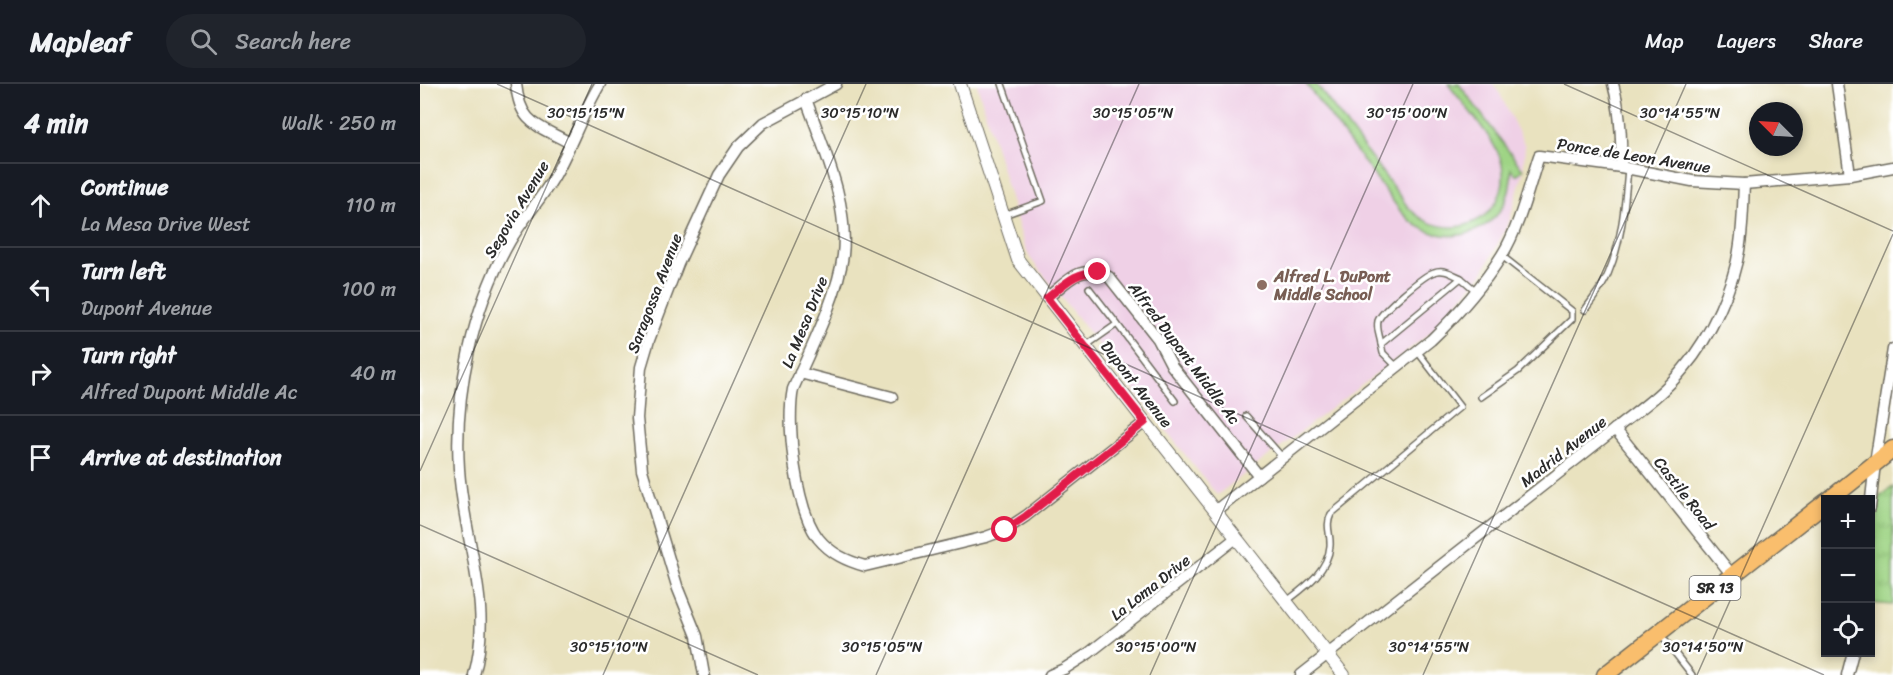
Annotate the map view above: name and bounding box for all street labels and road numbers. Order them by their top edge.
street label: Ponce de Leon Avenue [1555,129,1713,182]
street label: Segovia Avenue [476,155,557,264]
street label: Saragossa Avenue [618,229,691,357]
street label: La Mesa Drive [773,272,836,373]
street label: Alfred Dupont Middle Ac [1120,274,1248,431]
street label: Dupont Avenue [1093,334,1180,435]
street label: Madrid Avenue [1513,408,1613,495]
street label: Castile Road [1646,450,1724,538]
street label: La Loma Drive [1104,546,1197,628]
road number: SR 13 [1690,576,1740,600]

